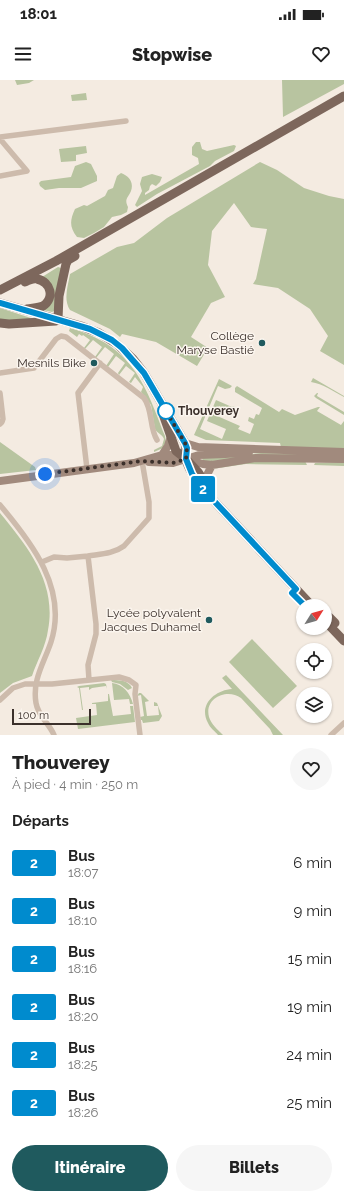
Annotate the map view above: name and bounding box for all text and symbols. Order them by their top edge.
text: 18:01 [20,5,57,23]
icon: menu [12,43,34,65]
icon: heart [310,43,332,65]
text: Stopwise [132,44,212,65]
place label: Collège Maryse Bastié [177,329,254,357]
marker: Collège Maryse Bastié [257,338,267,348]
place label: Mesnils Bike [17,356,86,370]
marker: Mesnils Bike [89,358,99,368]
marker: Thouverey [157,402,175,420]
place label: Thouverey [178,404,239,418]
your location [35,464,55,484]
line badge: 2 [190,476,216,502]
text: 2 [199,481,207,497]
north arrow [296,599,332,635]
map controls [296,599,332,723]
place label: Lycée polyvalent Jacques Duhamel [101,606,202,634]
marker: Lycée polyvalent Jacques Duhamel [204,615,214,625]
button: locate [296,643,332,679]
button: layers [296,687,332,723]
scale bar [12,707,91,726]
text: 100 m [18,709,49,722]
button: heart [290,748,332,790]
text: Thouverey [12,751,110,773]
text: À pied · 4 min · 250 m [12,777,138,792]
text: Départs [12,812,69,830]
text: Bus [68,847,95,865]
text: 6 min [293,854,332,872]
text: 2 [30,855,38,871]
text: 18:07 [68,865,99,880]
text: Bus [68,895,95,913]
text: 9 min [294,902,332,920]
text: 2 [30,903,38,919]
text: 18:10 [68,913,97,928]
text: Bus [68,943,95,961]
text: 15 min [288,950,332,968]
text: 2 [30,951,38,967]
text: 18:16 [68,961,97,976]
text: Bus [68,991,95,1009]
text: 19 min [287,998,332,1016]
text: 2 [30,999,38,1015]
text: 18:20 [68,1009,98,1024]
text: Bus [68,1039,95,1057]
text: 24 min [286,1046,332,1064]
text: 2 [30,1047,38,1063]
text: 18:25 [68,1057,98,1072]
text: Bus [68,1087,95,1105]
text: 25 min [286,1094,332,1112]
text: 2 [30,1095,38,1111]
text: 18:26 [68,1105,98,1120]
button: Itinéraire [12,1145,168,1191]
button: Billets [176,1145,332,1191]

